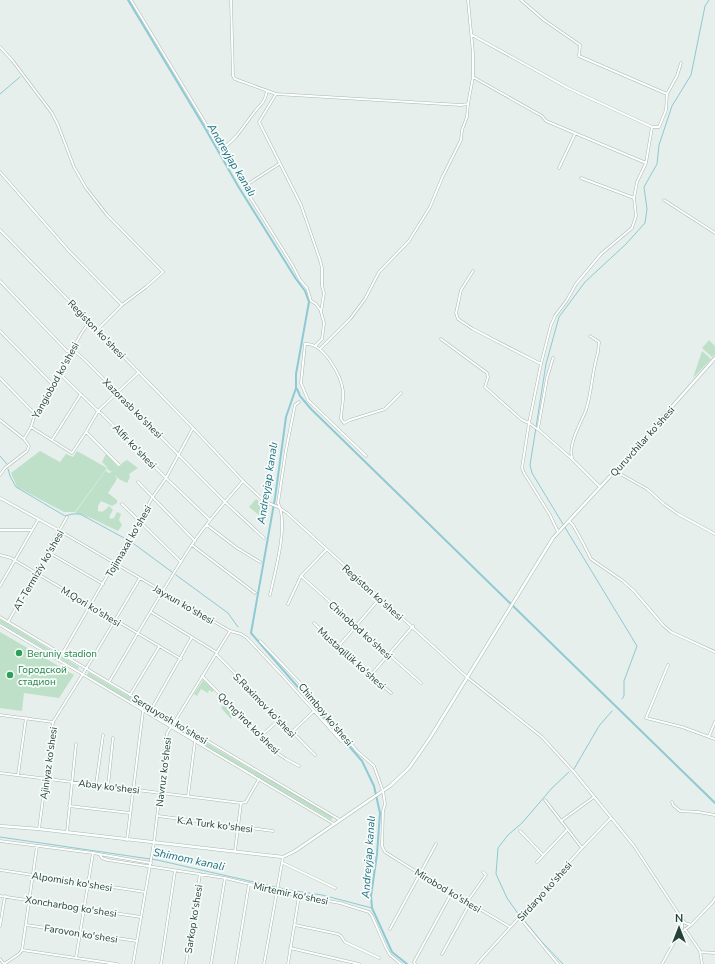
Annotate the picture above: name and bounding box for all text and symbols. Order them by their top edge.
water label: Andreyjap kanalı [203,120,260,200]
street label: Registon ko'shesi [64,297,128,362]
street label: Yangiobod ko'shesi [29,340,83,422]
street label: Xazorasb ko'shesi [99,376,165,442]
street label: Quruvchilar ko'shesi [607,403,678,480]
street label: Alfir ko'shesi [109,421,159,472]
water label: Andreyjap kanalı [253,441,281,526]
street label: Tojimaxal ko'shesi [103,503,155,580]
street label: AT-Termiziy ko'shesi [10,528,68,613]
street label: Registon ko'shesi [339,562,406,624]
street label: Jayxun ko'shesi [150,581,217,628]
street label: M.Qori ko'shesi [58,583,123,630]
street label: Chinobod ko'shesi [325,598,395,663]
street label: Mustaqillik ko'shesi [314,624,388,693]
place label: Beruniy stadion [27,647,97,661]
marker: Beruniy stadion [14,648,24,658]
place label: Городской стадион [18,663,67,689]
marker: Городской стадион [5,670,15,680]
street label: S.Raximov ko'shesi [230,670,299,741]
street label: Chimboy ko'shesi [295,680,356,749]
street label: Qo'ng'irot ko'shesi [214,690,282,758]
street label: Serquyosh ko'shesi [129,692,210,748]
street label: Ajiniyaz ko'shesi [37,726,61,800]
street label: Navruz ko'shesi [153,737,175,808]
street label: Abay ko'shesi [77,776,140,798]
street label: K.A Turk ko'shesi [176,813,254,837]
water label: Andreyjap kanalı [358,815,379,900]
water label: Shimom kanali [152,845,226,874]
street label: Sirdaryo ko'shesi [514,859,575,925]
street label: Mirobod ko'shesi [412,865,483,916]
street label: Alpomish ko'shesi [31,869,113,895]
street label: Mirtemir ko'shesi [252,879,329,909]
street label: Sarkop ko'shesi [182,884,206,955]
street label: Xoncharbog ko'shesi [24,893,118,921]
north arrow [659,908,699,948]
text: N [675,911,683,926]
street label: Farovon ko'shesi [43,921,119,947]

